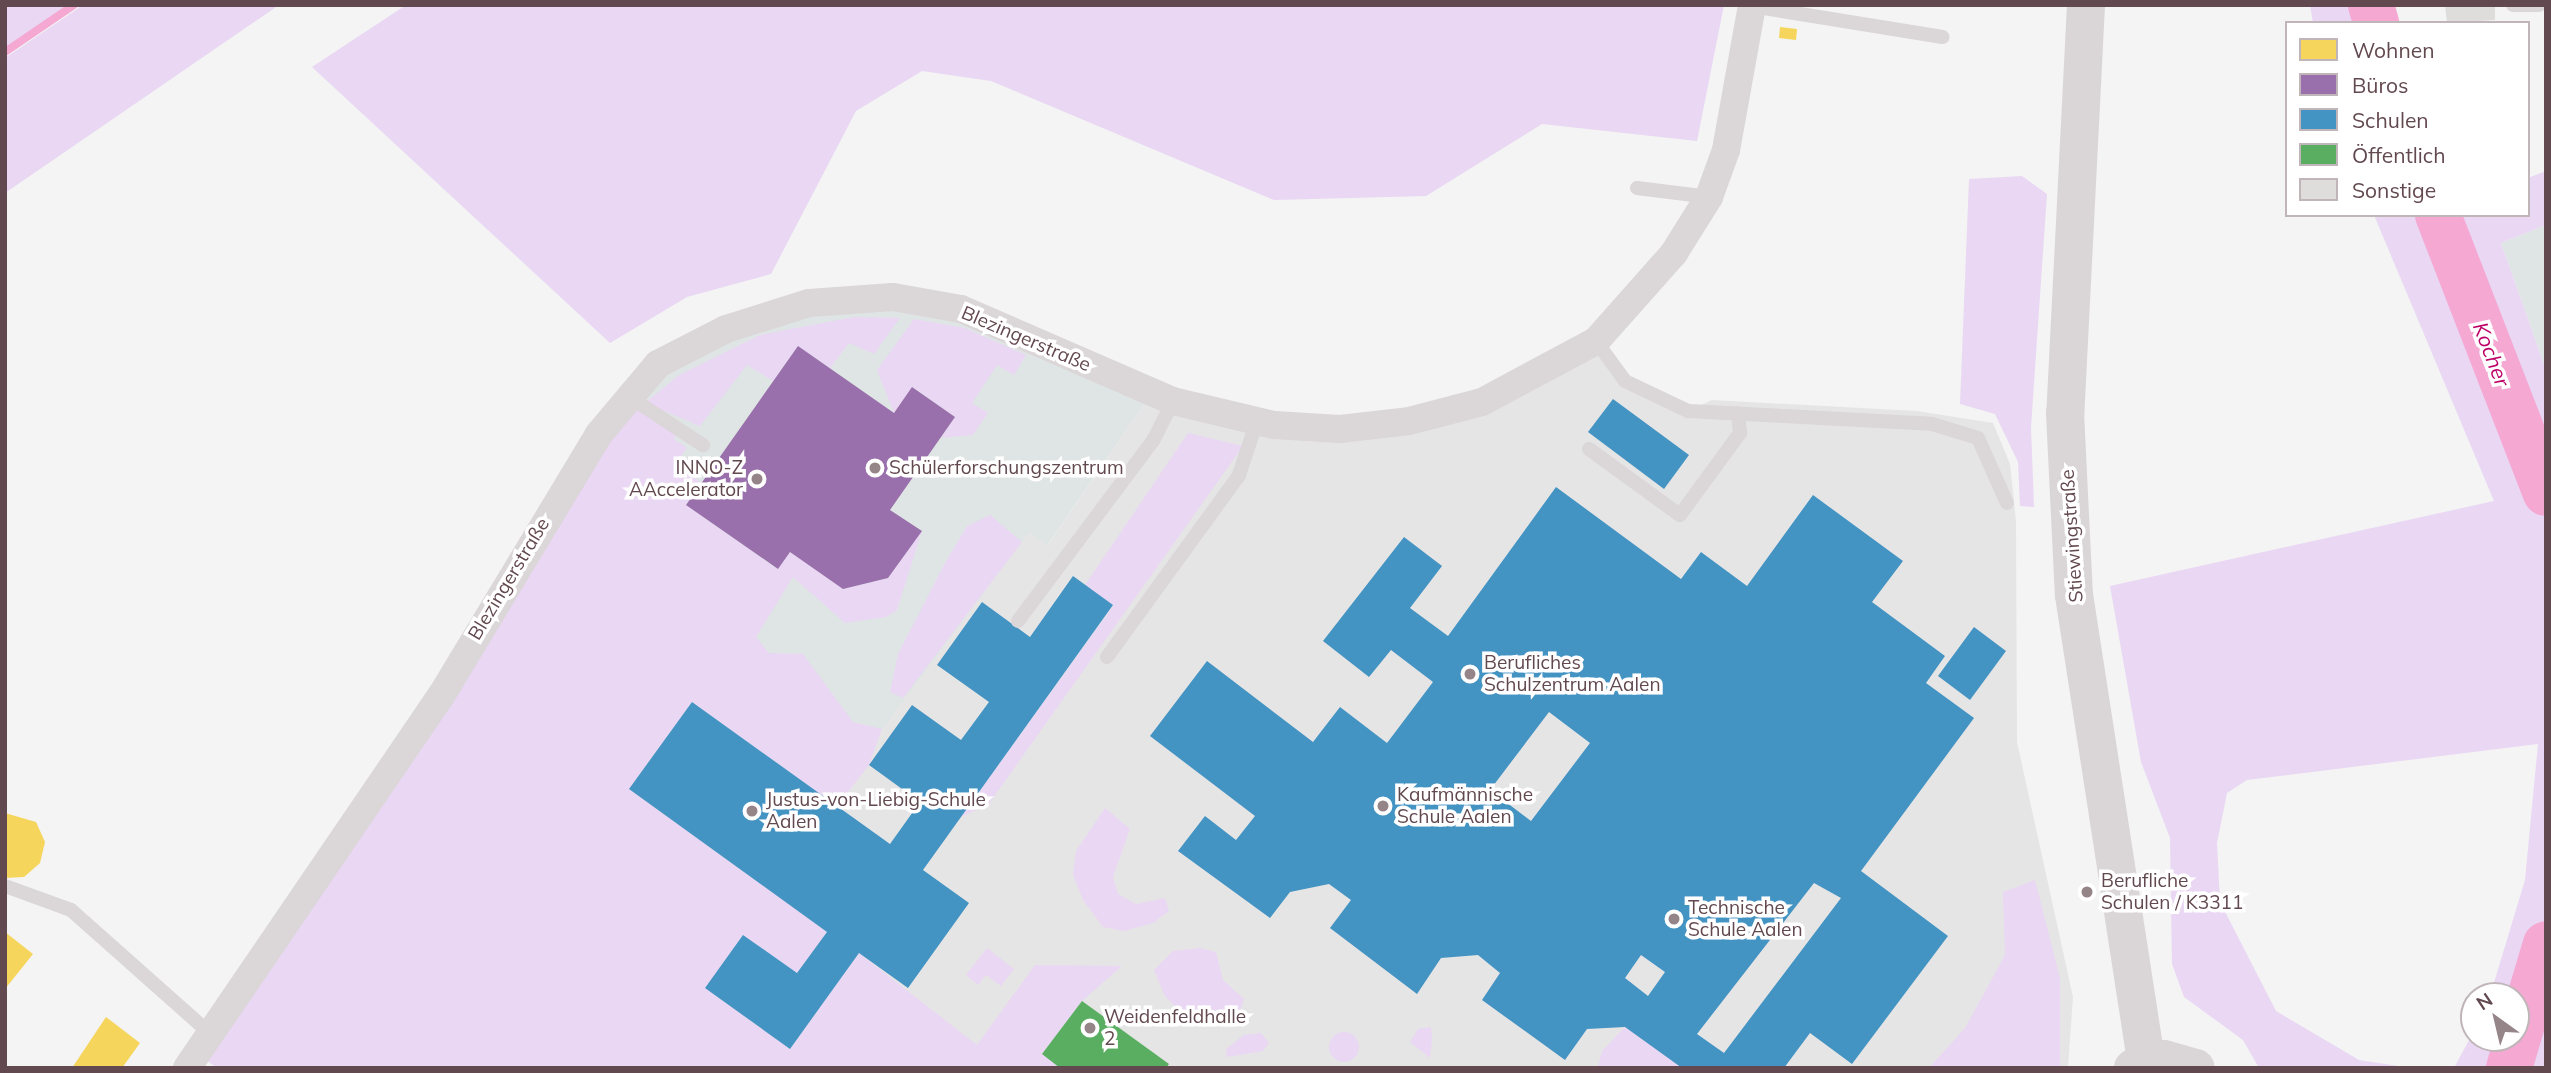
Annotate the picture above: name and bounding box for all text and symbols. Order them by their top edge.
legend [2285,21,2530,217]
text: Wohnen [2352,37,2434,63]
text: Büros [2352,72,2408,98]
text: Schulen [2352,107,2429,133]
text: Öffentlich [2352,142,2446,168]
text: Sonstige [2352,177,2436,203]
street label: Blezingerstraße [958,301,1094,377]
water label: Kocher [2468,318,2516,390]
place label: INNO-Z AAccelerator [629,457,743,501]
place label: Schülerforschungszentrum [889,457,1124,479]
marker: Schülerforschungszentrum [867,460,883,476]
street label: Stiewingstraße [2056,469,2088,603]
marker: INNO-Z AAccelerator [749,471,765,487]
street label: Blezingerstraße [464,514,554,644]
place label: Berufliches Schulzentrum Aalen [1484,652,1661,696]
marker: Berufliches Schulzentrum Aalen [1462,666,1478,682]
place label: Kaufmännische Schule Aalen [1397,784,1533,828]
place label: Justus-von-Liebig-Schule Aalen [766,789,986,833]
marker: Kaufmännische Schule Aalen [1375,798,1391,814]
marker: Justus-von-Liebig-Schule Aalen [744,803,760,819]
place label: Berufliche Schulen / K3311 [2101,870,2243,914]
marker: Berufliche Schulen / K3311 [2079,884,2095,900]
place label: Technische Schule Aalen [1688,897,1803,941]
marker: Technische Schule Aalen [1666,911,1682,927]
north arrow [2460,982,2530,1052]
text: N [2472,987,2497,1015]
place label: Weidenfeldhalle 2 [1104,1006,1246,1050]
marker: Weidenfeldhalle 2 [1082,1020,1098,1036]

